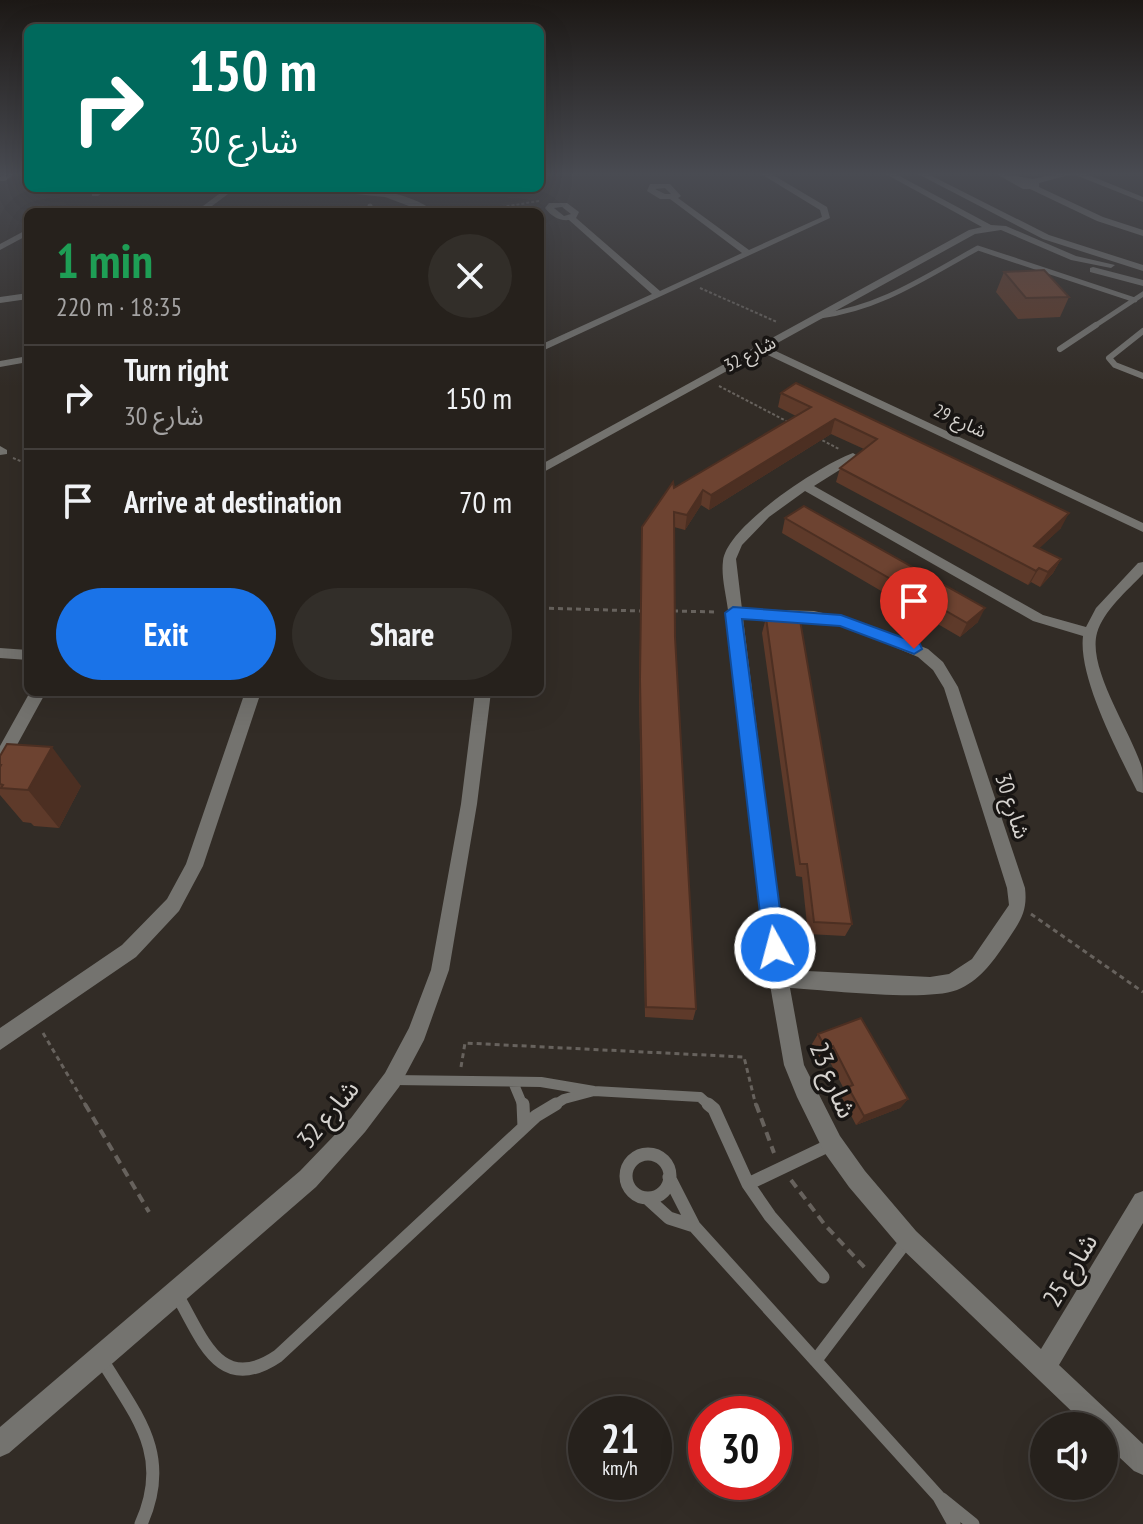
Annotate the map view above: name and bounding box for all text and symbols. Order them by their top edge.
text: 150 m [188,34,317,106]
icon: right [56,56,160,160]
text: شارع 30 [188,116,298,163]
text: 1 min [56,229,153,291]
button: close [428,234,512,318]
text: 220 m · 18:35 [56,290,182,323]
street label: شارع 32 [720,330,781,379]
text: Turn right [124,350,228,389]
icon: right [56,375,100,419]
text: 150 m [446,378,512,417]
street label: شارع 29 [929,398,990,445]
text: شارع 30 [124,399,204,432]
icon: arrive [56,479,100,523]
text: Arrive at destination [124,482,342,521]
text: 70 m [459,482,512,521]
pin [880,567,948,649]
icon: arrive [892,579,936,623]
button: Exit [56,588,276,680]
button: Share [292,588,512,680]
street label: شارع 30 [986,770,1037,843]
position arrow [733,906,817,990]
street label: شارع 23 [800,1037,864,1124]
street label: شارع 32 [289,1073,368,1157]
street label: شارع 25 [1035,1227,1107,1314]
speed limit sign: 30 [688,1396,792,1500]
text: 21 [601,1412,639,1464]
map controls [1030,1412,1118,1500]
button: sound [1030,1412,1118,1500]
text: km/h [602,1455,638,1481]

